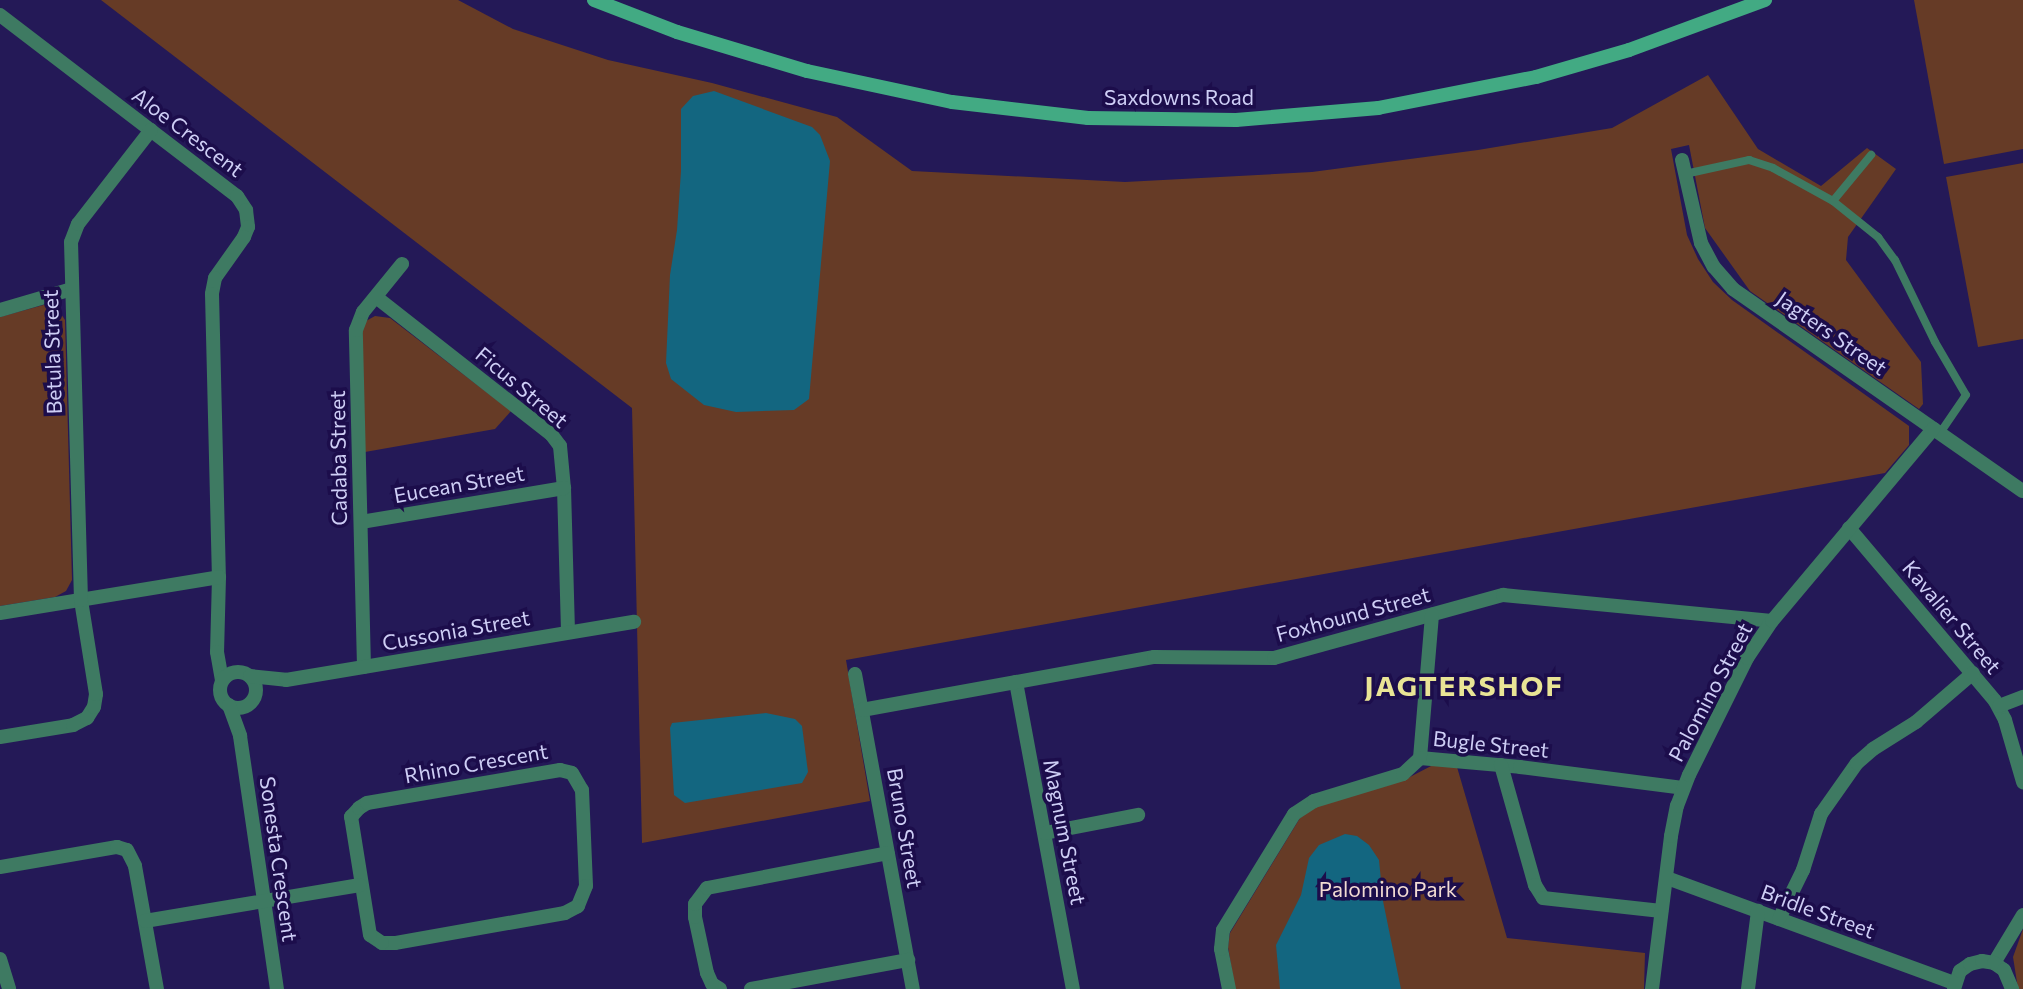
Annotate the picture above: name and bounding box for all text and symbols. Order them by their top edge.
street label: Aloe Crescent [127,82,249,182]
street label: Saxdowns Road [1104,84,1254,110]
street label: Jagters Street [1772,286,1892,380]
street label: Betula Street [37,289,67,415]
street label: Ficus Street [471,341,573,433]
street label: Cadaba Street [324,390,352,526]
street label: Eucean Street [392,460,526,508]
street label: Kavalier Street [1897,555,2007,679]
street label: Foxhound Street [1273,581,1433,647]
street label: Cussonia Street [380,605,532,655]
street label: Palomino Street [1663,618,1757,766]
district label: JAGTERSHOF [1366,668,1562,702]
street label: Bugle Street [1432,725,1550,763]
street label: Rhino Crescent [402,738,550,788]
street label: Magnum Street [1039,757,1091,907]
street label: Bruno Street [882,766,928,890]
street label: Sonesta Crescent [255,775,303,943]
park label: Palomino Park [1319,876,1457,902]
street label: Bridle Street [1758,879,1878,943]

